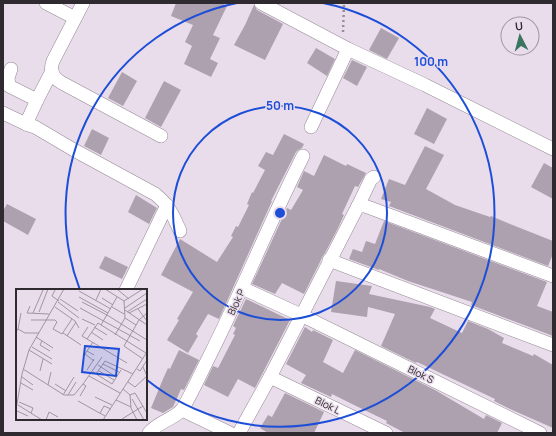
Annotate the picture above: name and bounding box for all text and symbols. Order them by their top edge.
north arrow [500,16,540,56]
text: U [514,18,524,33]
text: 100 m [414,53,448,70]
text: 50 m [266,97,294,114]
centre of rings [273,206,287,220]
street label: Blok P [224,287,248,317]
inset map [16,289,147,420]
street label: Blok S [406,362,436,386]
street label: Blok L [313,393,343,417]

